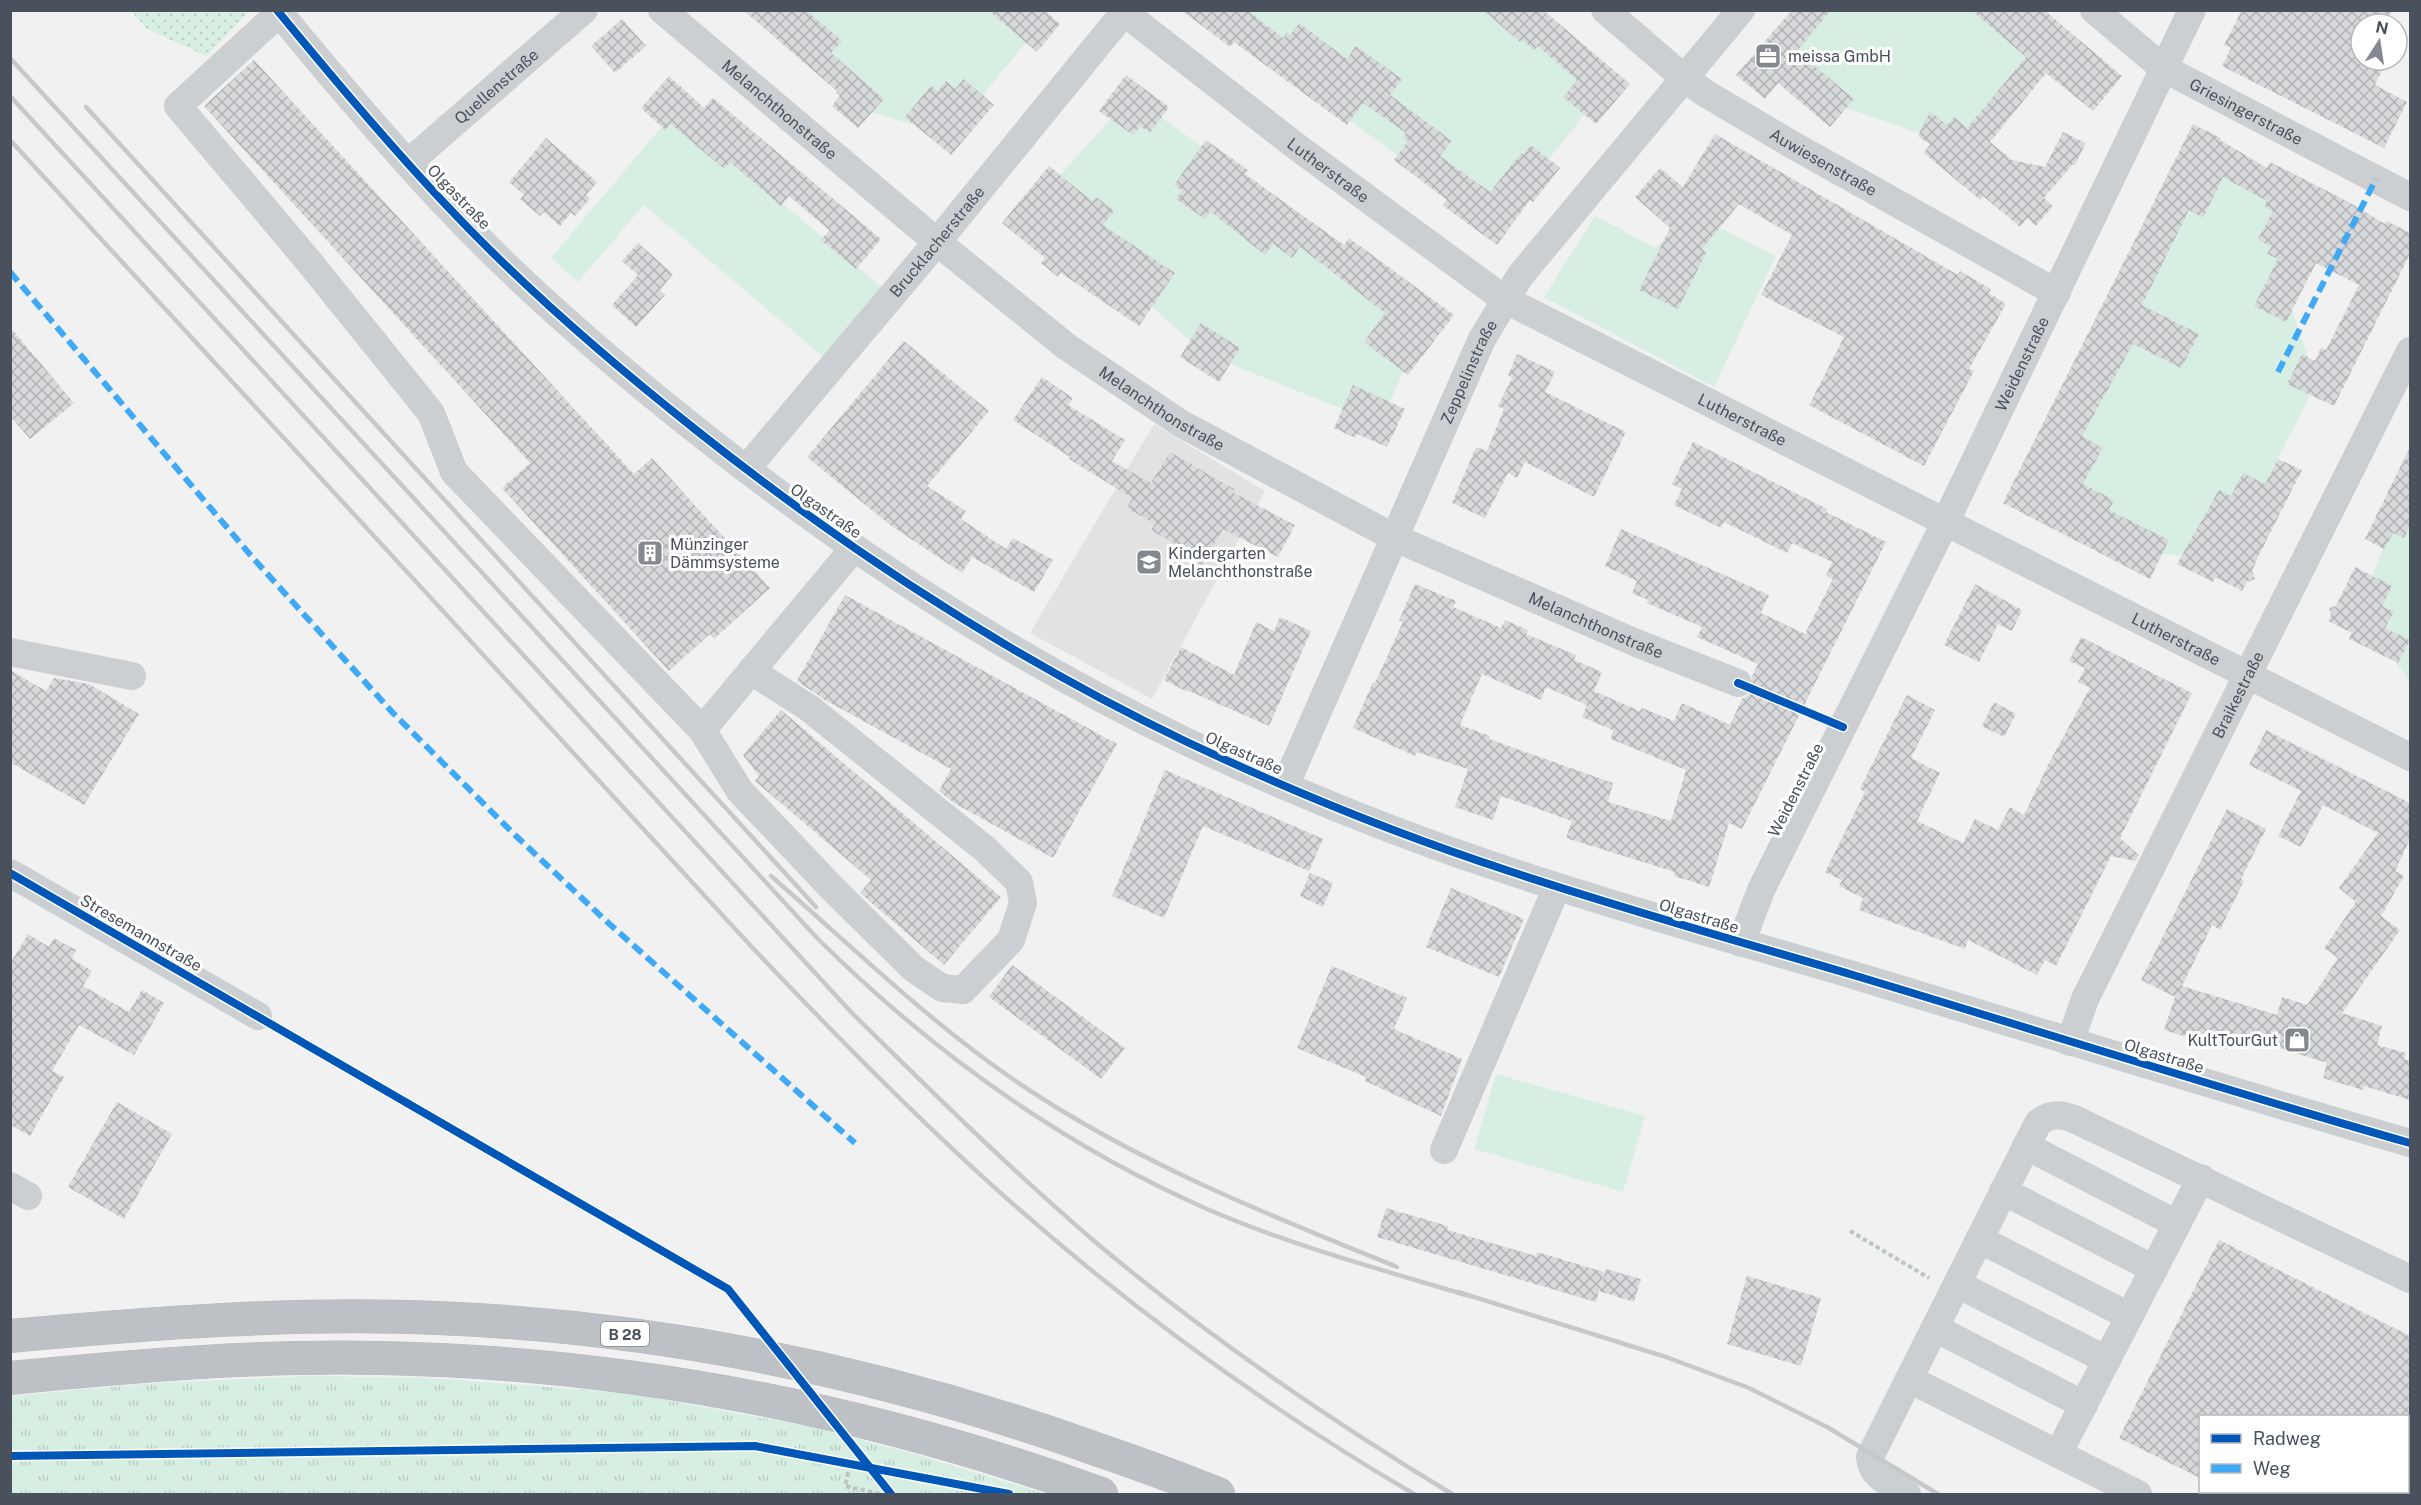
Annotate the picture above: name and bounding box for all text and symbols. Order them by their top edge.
north arrow [2349,12,2409,72]
text: N [2374,17,2390,38]
office icon: meissa GmbH [1753,41,1783,71]
street label: Quellenstraße [450,45,542,128]
place label: meissa GmbH [1788,47,1891,66]
street label: Melanchthonstraße [718,55,841,163]
street label: Griesingerstraße [2186,74,2306,149]
street label: Auwiesenstraße [1766,124,1880,200]
street label: Lutherstraße [1284,134,1373,206]
street label: Olgastraße [423,161,495,233]
street label: Brucklacherstraße [885,182,988,301]
street label: Weidenstraße [1991,313,2053,414]
street label: Zeppelinstraße [1436,316,1501,427]
street label: Melanchthonstraße [1096,362,1228,455]
street label: Lutherstraße [1695,389,1790,450]
street label: Olgastraße [787,480,865,542]
place label: Münzinger Dämmsysteme [670,535,780,572]
building icon: Münzinger Dämmsysteme [635,538,665,568]
place label: Kindergarten Melanchthonstraße [1168,544,1313,581]
school or university icon: Kindergarten Melanchthonstraße [1134,547,1164,577]
street label: Melanchthonstraße [1526,588,1666,662]
street label: Lutherstraße [2129,608,2224,669]
street label: Braikestraße [2208,648,2267,741]
street label: Olgastraße [1202,728,1286,778]
street label: Weidenstraße [1764,740,1828,840]
street label: Stresemannstraße [77,890,205,976]
street label: Olgastraße [1657,895,1741,937]
shop icon: KultTourGut [2282,1025,2312,1055]
place label: KultTourGut [2187,1031,2278,1050]
street label: Olgastraße [2122,1035,2206,1077]
road number: B 28 [601,1322,649,1346]
legend [2199,1415,2409,1493]
text: Radweg [2253,1428,2321,1449]
text: Weg [2253,1458,2291,1479]

